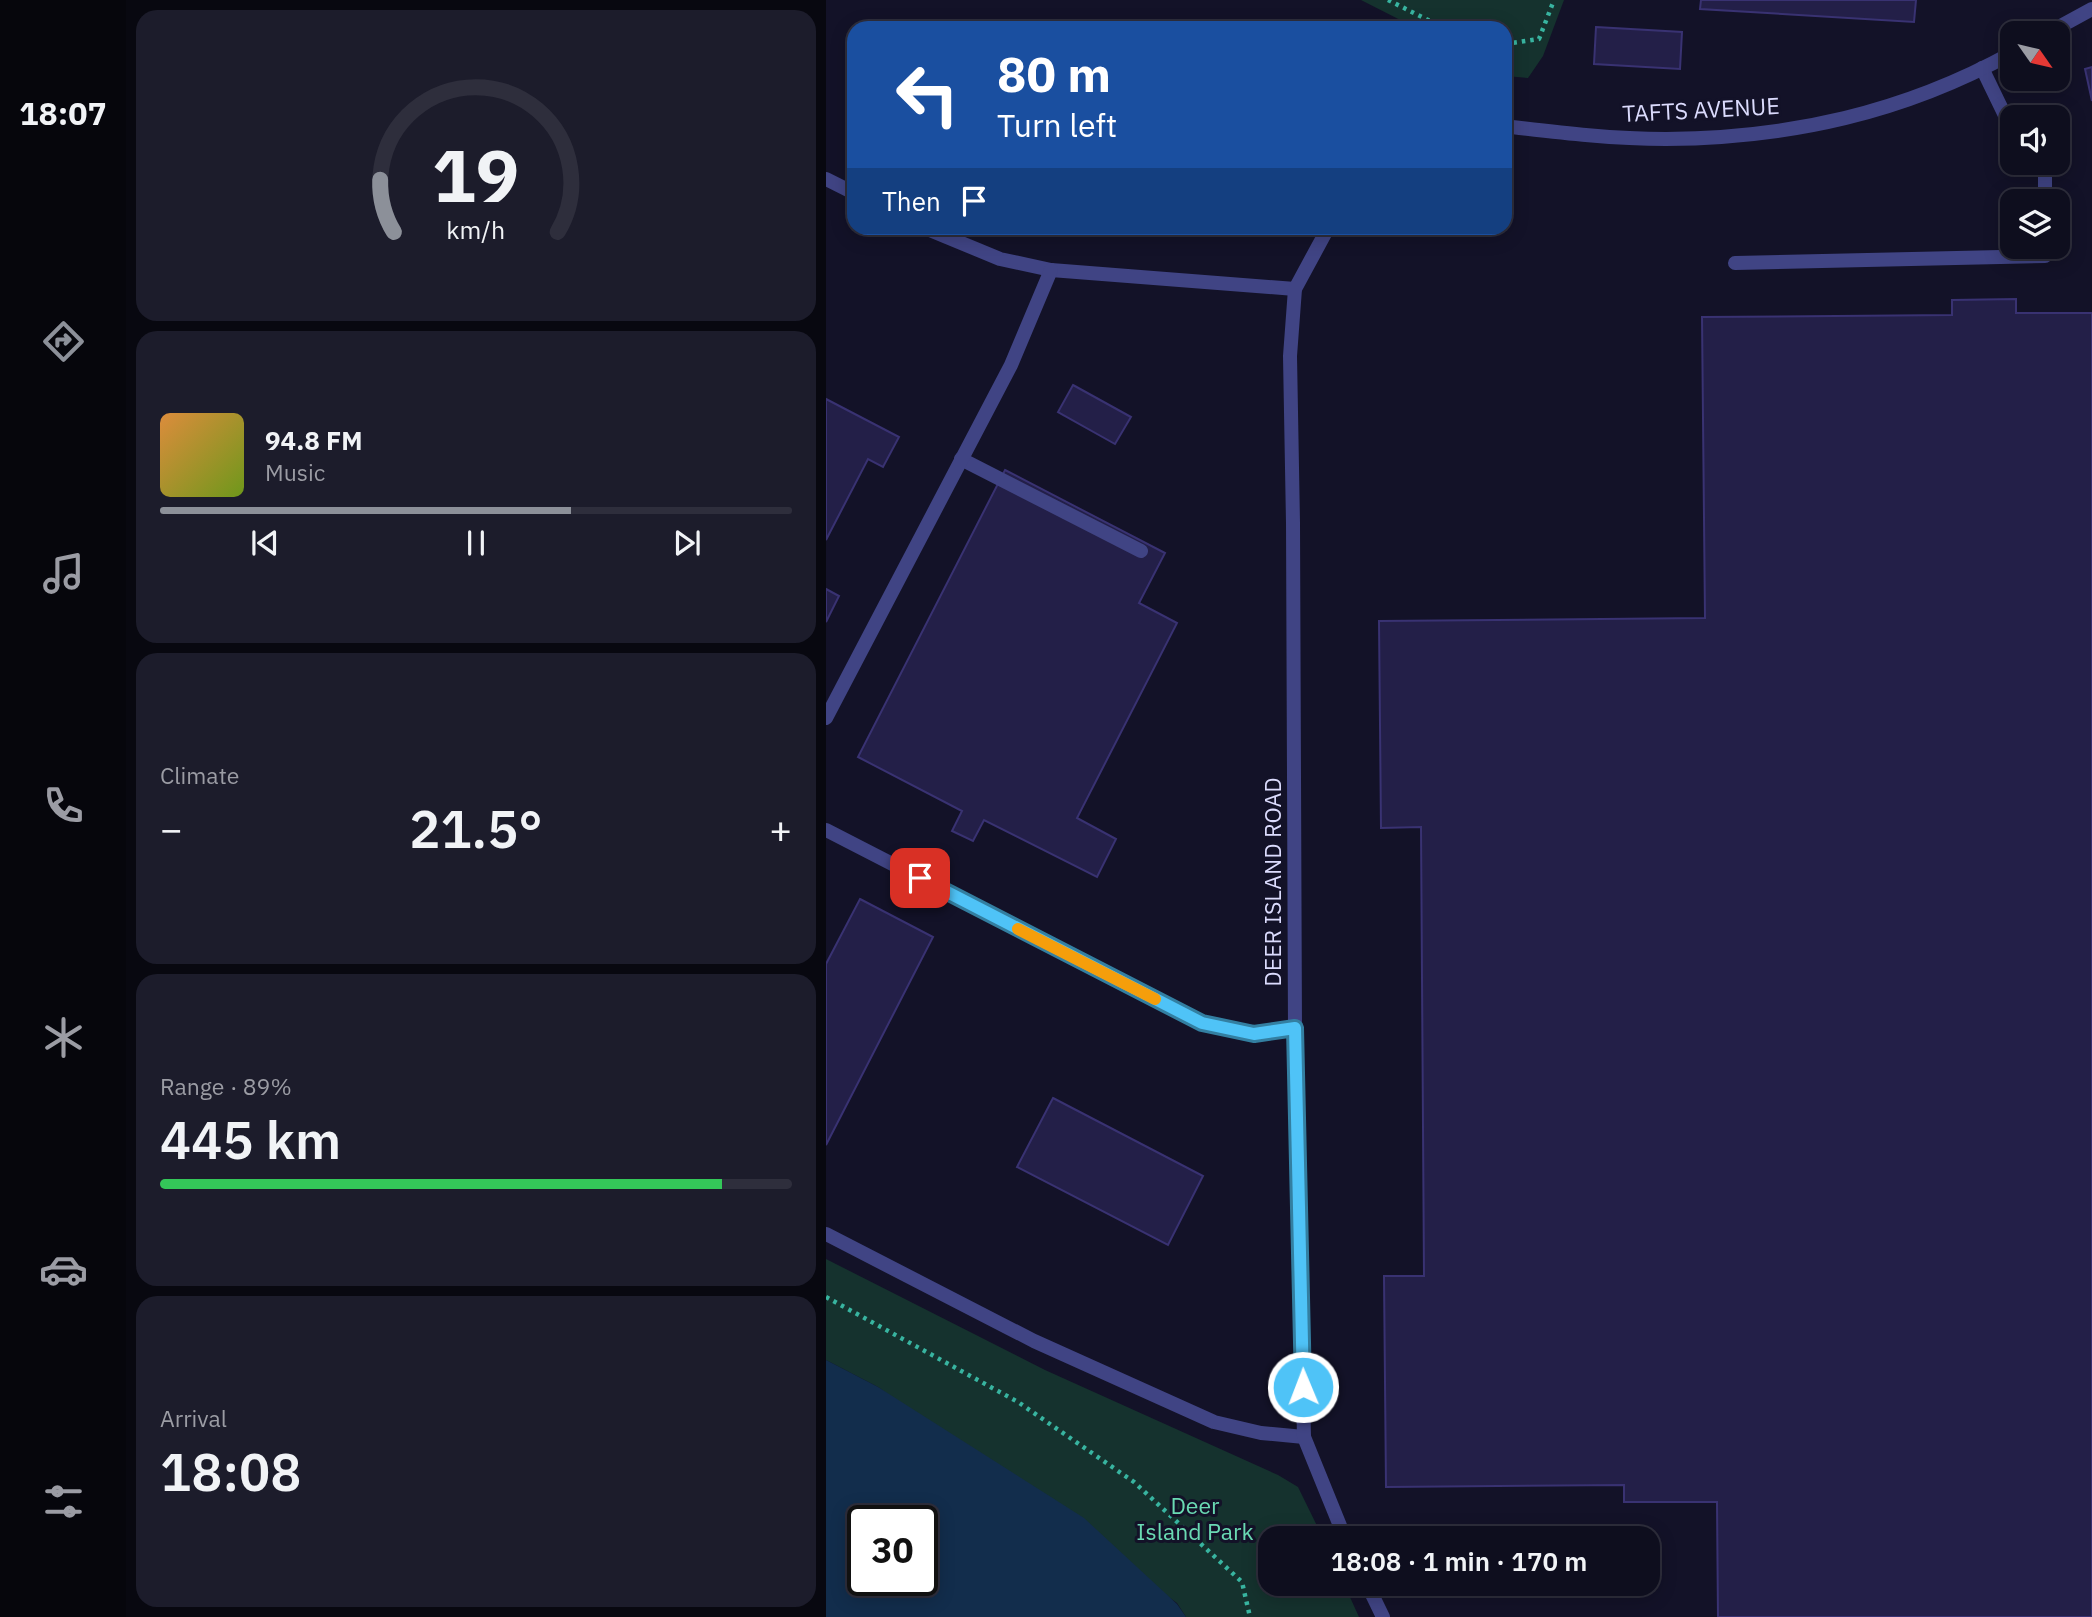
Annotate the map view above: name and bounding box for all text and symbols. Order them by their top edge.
north arrow [2000,21,2070,91]
map controls [2000,21,2070,259]
text: 80 m [997,42,1111,105]
icon: left [882,49,973,140]
street label: TAFTS AVENUE [1622,90,1780,128]
text: 18:07 [19,92,107,134]
text: Turn left [997,104,1117,146]
button: sound [2000,105,2070,175]
text: 19 [432,127,520,222]
icon: arrive [955,182,993,220]
text: Then [882,184,941,218]
button: layers [2000,189,2070,259]
text: km/h [447,213,505,246]
icon: directions [39,317,88,366]
text: 94.8 FM [265,423,363,457]
text: Music [265,457,325,487]
icon: previous [246,524,284,562]
icon: pause [457,524,495,562]
icon: next [668,524,706,562]
icon: music [39,549,88,598]
text: Climate [160,760,239,790]
street label: DEER ISLAND ROAD [1257,777,1287,987]
icon: phone [39,781,88,830]
text: 21.5° [409,795,543,862]
text: − [160,804,183,853]
text: + [769,804,792,853]
pin [890,848,950,908]
icon: arrive [901,859,939,897]
icon: climate [39,1013,88,1062]
text: Range · 89% [160,1071,292,1101]
text: 445 km [160,1106,341,1173]
icon: car [39,1245,88,1294]
position arrow [1266,1350,1340,1424]
text: Arrival [160,1403,227,1433]
text: 18:08 [160,1438,301,1505]
icon: filters [39,1477,88,1526]
park label: Deer Island Park [1136,1490,1254,1546]
speed limit sign: 30 [847,1505,938,1596]
text: 18:08 · 1 min · 170 m [1331,1544,1587,1578]

